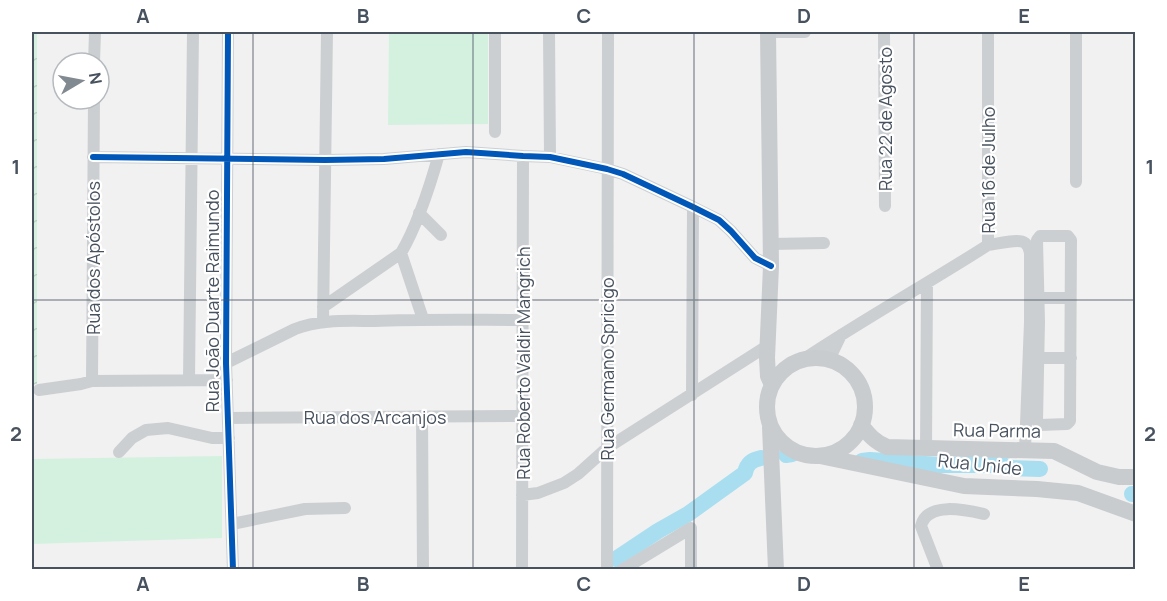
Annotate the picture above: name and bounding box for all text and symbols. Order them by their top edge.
text: A [136,2,150,29]
text: B [357,2,370,29]
text: C [577,2,591,29]
text: D [797,2,811,29]
text: E [1018,2,1030,29]
street label: Rua 22 de Agosto [873,47,897,191]
north arrow [51,51,111,111]
text: N [84,71,108,86]
street label: Rua 16 de Julho [976,107,1000,233]
text: 1 [12,153,20,180]
text: 1 [1146,153,1154,180]
street label: Rua dos Apóstolos [81,181,105,335]
street label: Rua João Duarte Raimundo [200,190,224,412]
street label: Rua Roberto Valdir Mangrich [511,246,535,480]
street label: Rua Germano Spricigo [595,277,619,461]
street label: Rua dos Arcanjos [304,405,446,429]
street label: Rua Parma [953,417,1041,443]
text: 2 [10,420,22,447]
text: 2 [1144,420,1156,447]
street label: Rua Unide [937,448,1023,480]
text: A [136,570,150,597]
text: B [357,570,370,597]
text: C [577,570,591,597]
text: D [797,570,811,597]
text: E [1018,570,1030,597]

